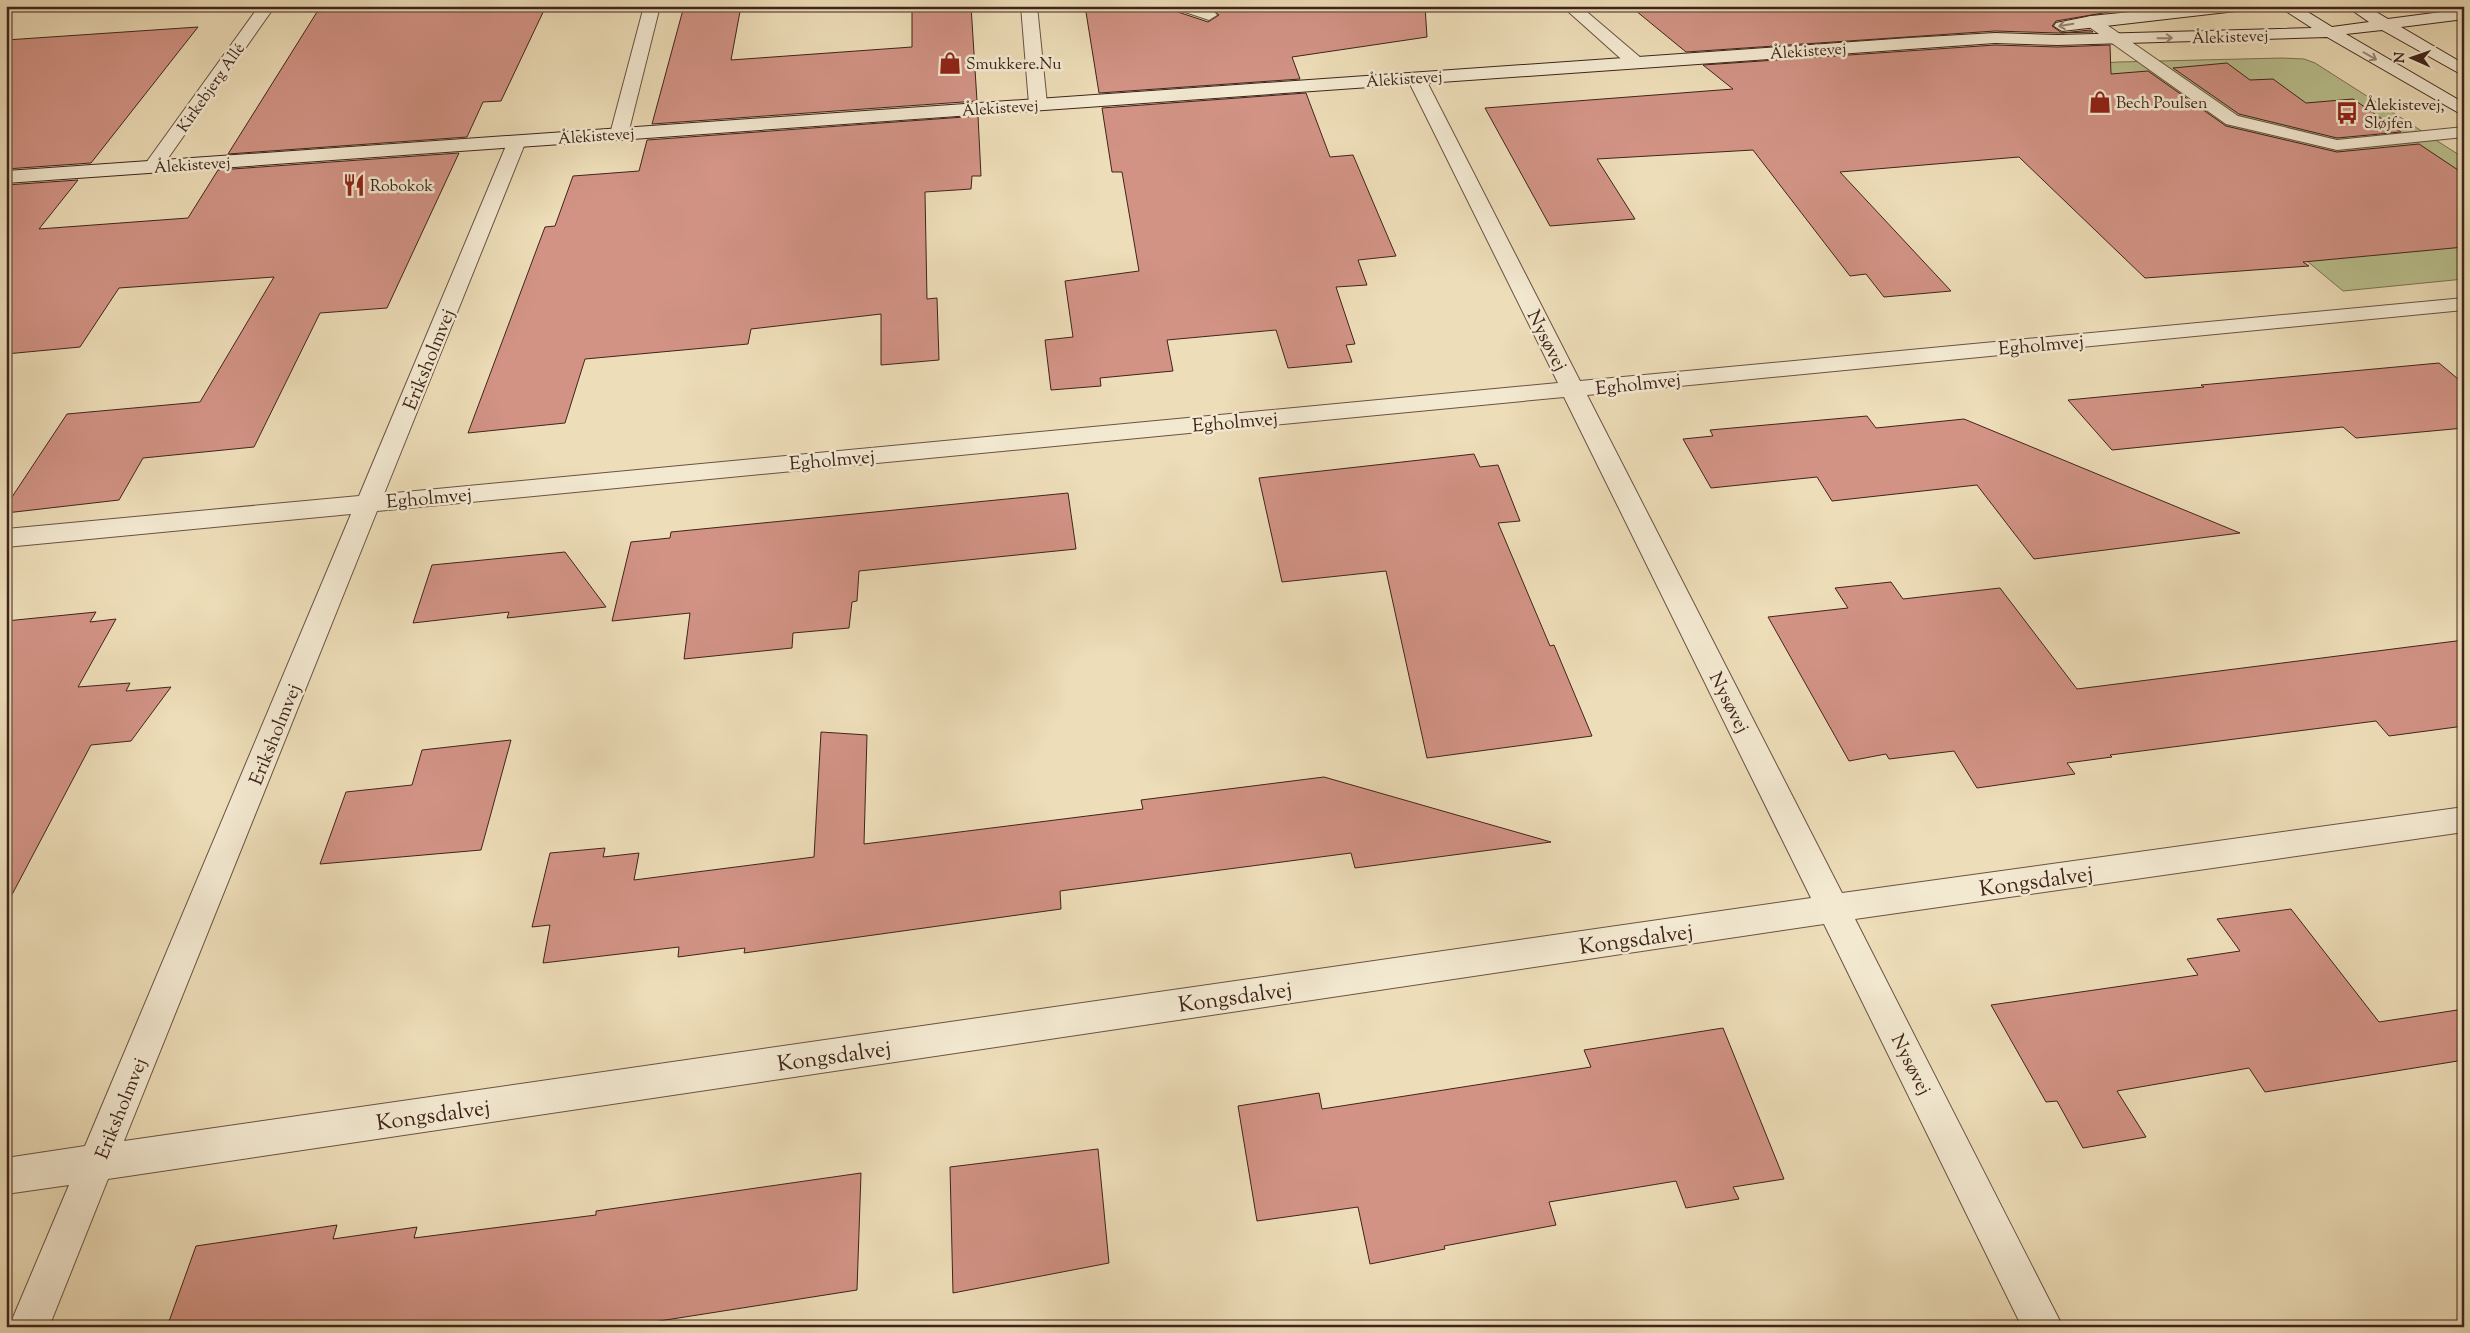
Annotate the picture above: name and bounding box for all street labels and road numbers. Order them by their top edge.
street label: Ålekistevej [2191,26,2269,51]
street label: Ålekistevej [1769,38,1847,67]
street label: Kirkebjerg Allé [173,39,251,138]
street label: Ålekistevej [1365,66,1443,95]
street label: Ålekistevej [961,95,1039,124]
street label: Ålekistevej [557,123,635,152]
street label: Ålekistevej [153,152,231,181]
street label: Eriksholmvej [398,305,463,415]
street label: Nysøvej [1519,306,1573,376]
street label: Egholmvej [1997,329,2085,364]
street label: Egholmvej [1594,368,1682,403]
street label: Egholmvej [1191,406,1279,441]
street label: Egholmvej [788,444,876,479]
street label: Egholmvej [385,482,473,517]
street label: Nysøvej [1701,668,1755,738]
street label: Eriksholmvej [244,680,309,790]
street label: Kongsdalvej [1977,859,2095,907]
street label: Kongsdalvej [1577,917,1695,965]
street label: Kongsdalvej [1176,975,1294,1023]
street label: Nysøvej [1883,1030,1937,1100]
street label: Kongsdalvej [775,1034,893,1082]
street label: Eriksholmvej [90,1054,155,1164]
street label: Kongsdalvej [374,1093,492,1141]

